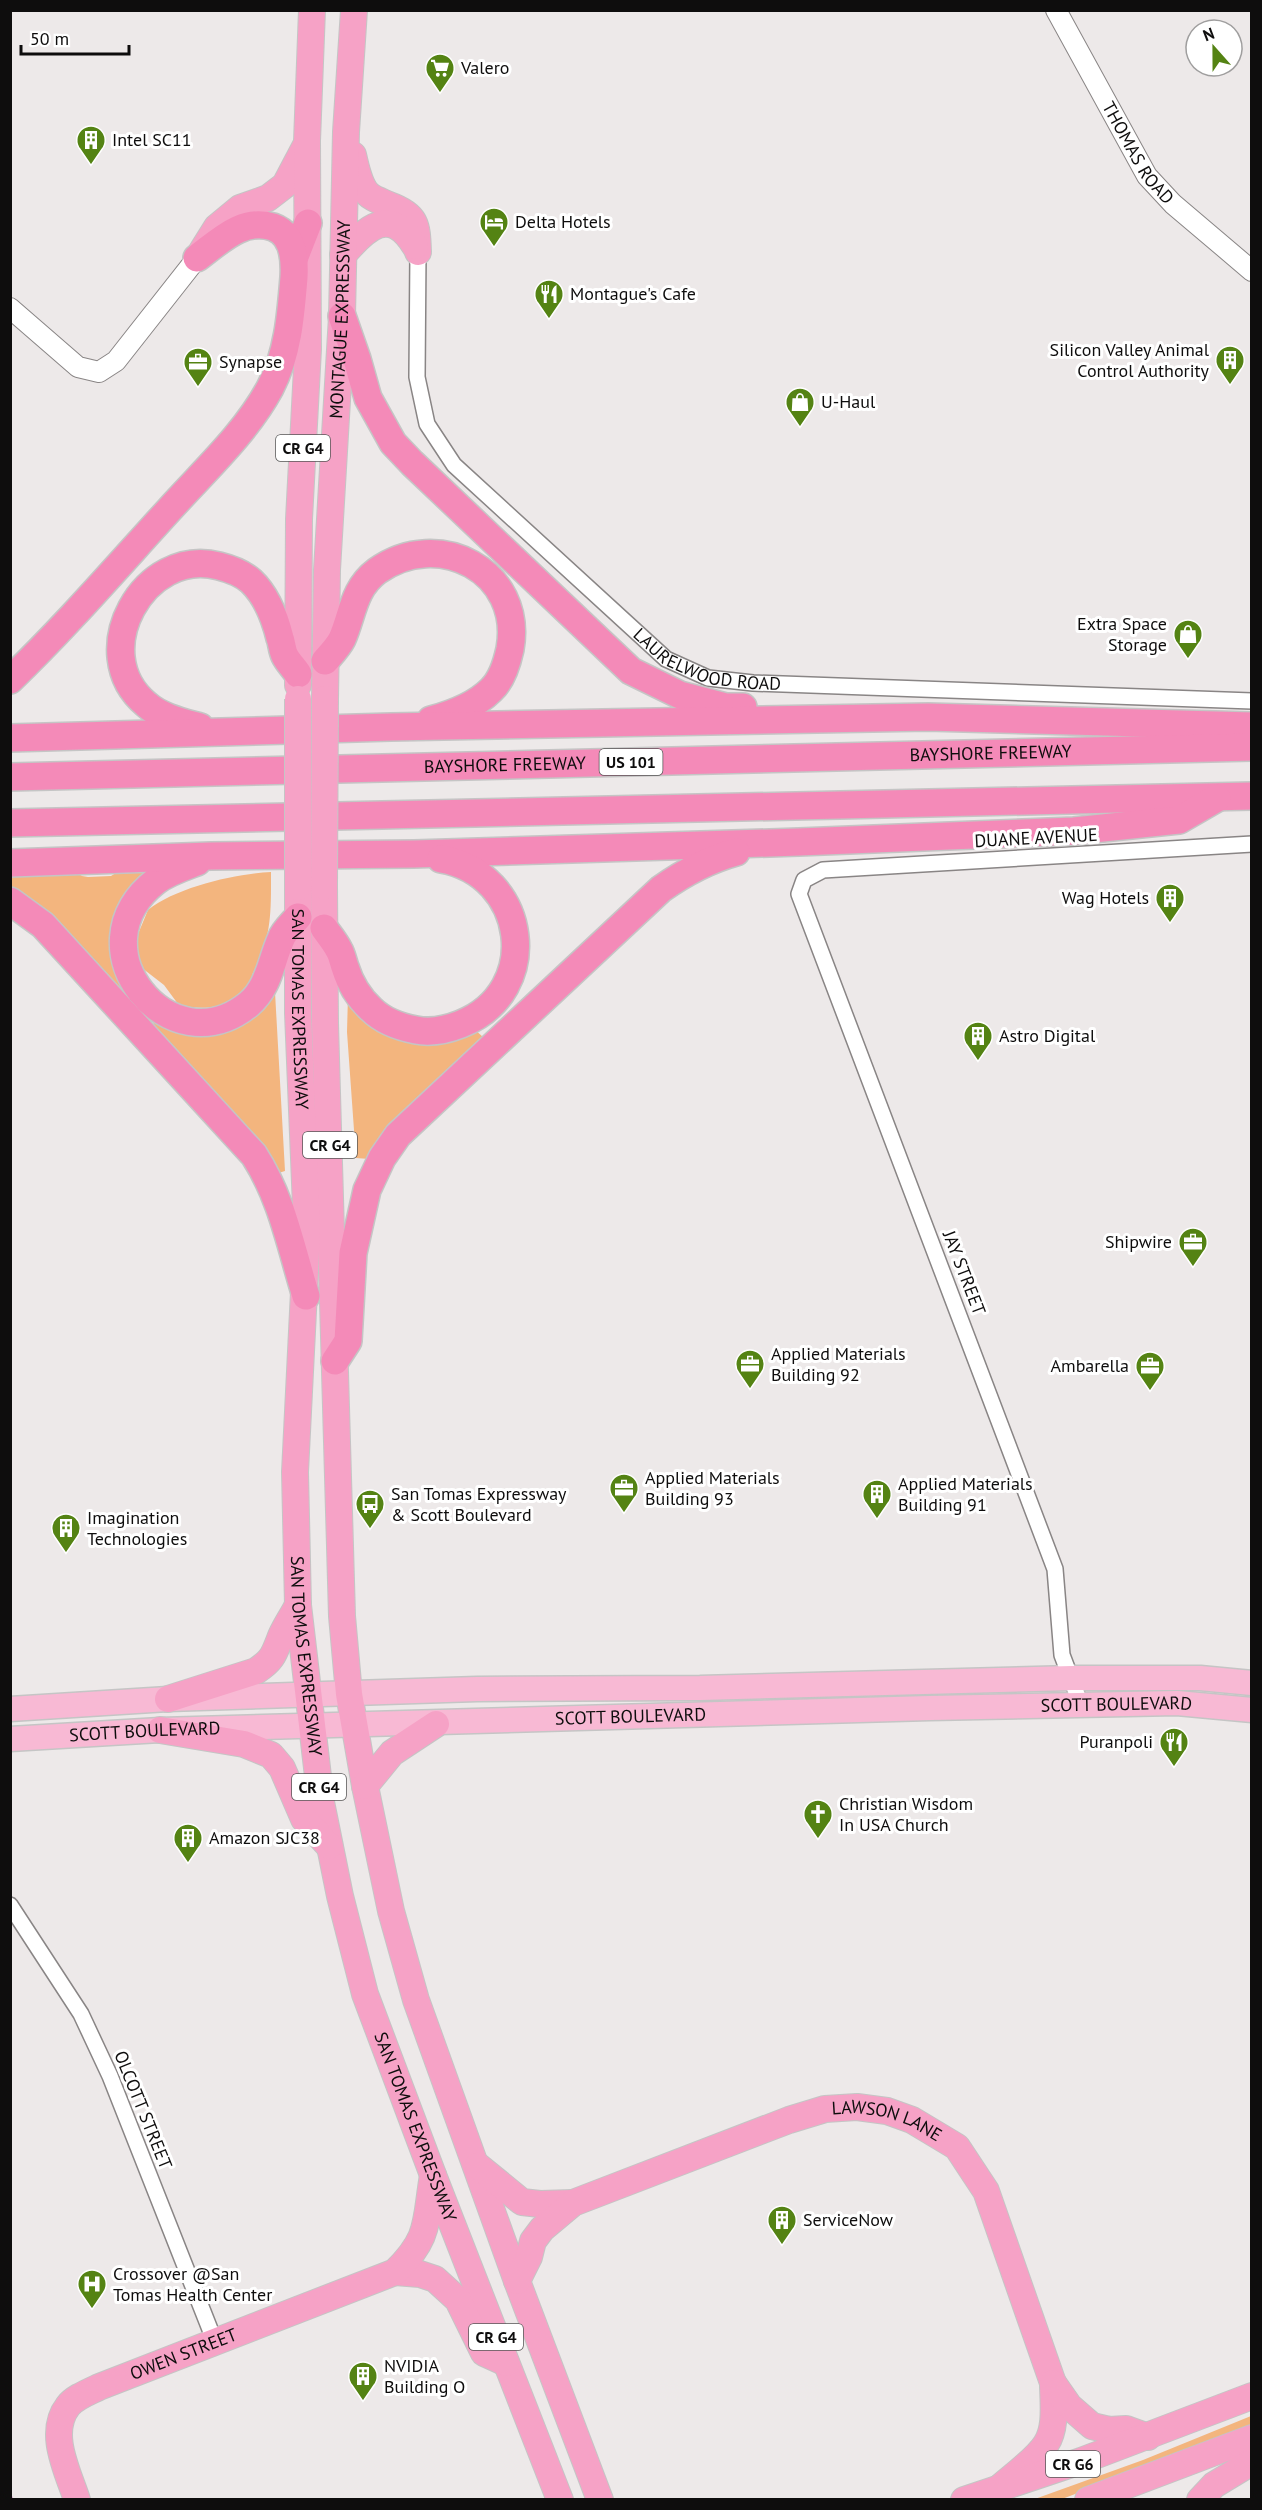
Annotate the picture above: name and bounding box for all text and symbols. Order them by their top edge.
scale bar [21,18,129,56]
north arrow [1184,18,1244,78]
text: N [1200,23,1217,45]
text: 50 m [30,27,69,50]
supermarket icon: Valero [424,52,456,94]
place label: Valero [460,56,509,79]
street label: THOMAS ROAD [1097,97,1179,209]
building icon: Intel SC11 [75,124,107,166]
place label: Intel SC11 [112,128,192,151]
hotel icon: Delta Hotels [478,206,510,248]
place label: Delta Hotels [515,210,611,233]
street label: MONTAGUE EXPRESSWAY [324,220,355,419]
restaurant icon: Montague's Cafe [533,278,565,320]
place label: Montague's Cafe [570,282,696,305]
place label: Silicon Valley Animal Control Authority [1050,338,1210,382]
building icon: Silicon Valley Animal Control Authority [1214,344,1246,386]
office icon: Synapse [182,346,214,388]
place label: Synapse [219,350,282,373]
shop icon: U-Haul [784,386,816,428]
place label: U-Haul [821,390,876,413]
road number: CR G4 [276,435,330,461]
place label: Extra Space Storage [1077,612,1167,656]
shop icon: Extra Space Storage [1172,618,1204,660]
street label: LAURELWOOD ROAD [629,623,782,695]
street label: BAYSHORE FREEWAY [909,739,1072,766]
road number: US 101 [600,749,662,775]
street label: BAYSHORE FREEWAY [424,751,586,778]
street label: DUANE AVENUE [974,823,1098,852]
building icon: Wag Hotels [1154,882,1186,924]
place label: Wag Hotels [1062,886,1149,909]
street label: SAN TOMAS EXPRESSWAY [287,908,314,1110]
building icon: Astro Digital [962,1020,994,1062]
place label: Astro Digital [999,1024,1096,1047]
road number: CR G4 [303,1132,357,1158]
street label: JAY STREET [938,1226,991,1318]
office icon: Shipwire [1177,1226,1209,1268]
place label: Shipwire [1105,1230,1172,1253]
place label: Applied Materials Building 92 [771,1342,906,1386]
office icon: Applied Materials Building 92 [734,1348,766,1390]
office icon: Ambarella [1134,1350,1166,1392]
place label: Ambarella [1051,1354,1129,1377]
place label: Applied Materials Building 93 [645,1466,780,1510]
office icon: Applied Materials Building 93 [608,1472,640,1514]
place label: Applied Materials Building 91 [898,1472,1033,1516]
building icon: Applied Materials Building 91 [861,1478,893,1520]
place label: San Tomas Expressway & Scott Boulevard [391,1482,567,1526]
bus stop icon: San Tomas Expressway & Scott Boulevard [354,1488,386,1530]
place label: Imagination Technologies [87,1506,187,1550]
building icon: Imagination Technologies [50,1512,82,1554]
street label: SAN TOMAS EXPRESSWAY [286,1556,328,1757]
street label: SCOTT BOULEVARD [1041,1691,1193,1717]
street label: SCOTT BOULEVARD [555,1702,706,1730]
street label: SCOTT BOULEVARD [69,1716,221,1746]
restaurant icon: Puranpoli [1158,1726,1190,1768]
place label: Puranpoli [1080,1730,1153,1753]
road number: CR G4 [292,1774,346,1800]
place label: Christian Wisdom In USA Church [839,1792,973,1836]
church icon: Christian Wisdom In USA Church [802,1798,834,1840]
building icon: Amazon SJC38 [172,1822,204,1864]
place label: Amazon SJC38 [209,1826,320,1849]
street label: SAN TOMAS EXPRESSWAY [369,2029,462,2225]
street label: OLCOTT STREET [109,2047,178,2172]
street label: LAWSON LANE [831,2094,946,2146]
building icon: ServiceNow [766,2204,798,2246]
place label: ServiceNow [803,2208,894,2231]
place label: Crossover @San Tomas Health Center [113,2262,272,2306]
hospital icon: Crossover @San Tomas Health Center [76,2268,108,2310]
street label: OWEN STREET [126,2323,240,2385]
road number: CR G4 [469,2324,523,2350]
place label: NVIDIA Building O [384,2354,465,2398]
building icon: NVIDIA Building O [347,2360,379,2402]
road number: CR G6 [1046,2451,1100,2477]

